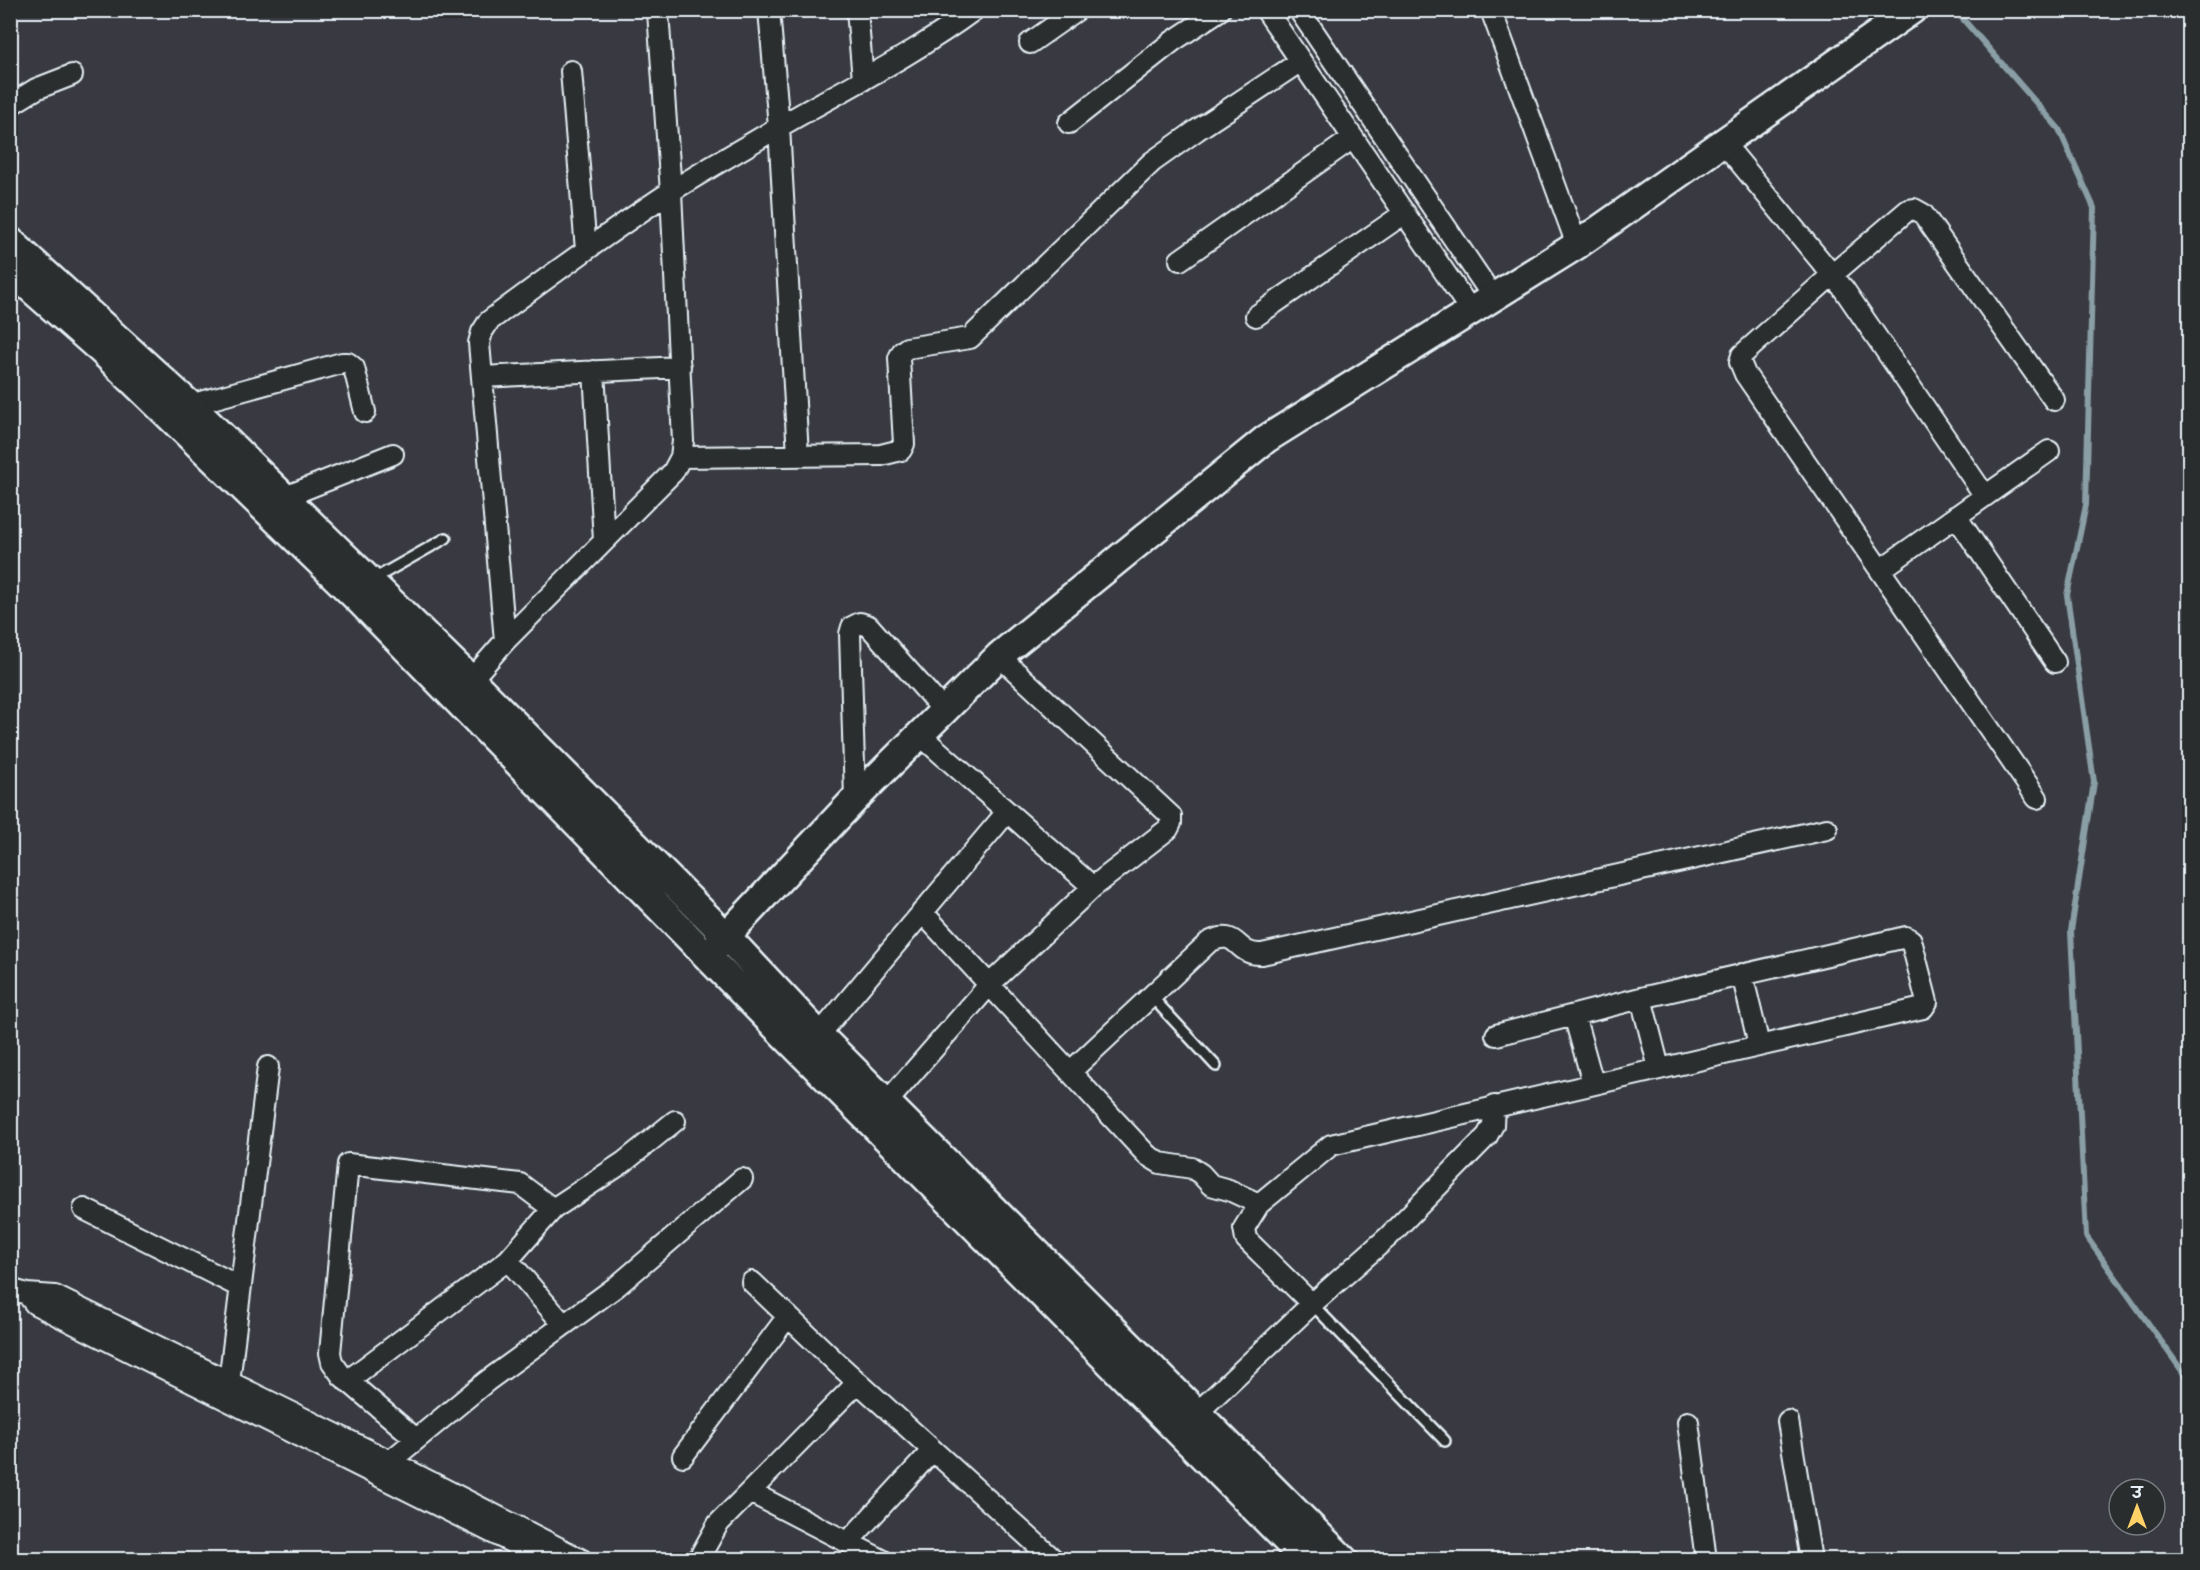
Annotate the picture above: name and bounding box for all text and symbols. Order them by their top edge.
north arrow [2107,1477,2167,1537]
text: उ [2130,1482,2144,1504]

